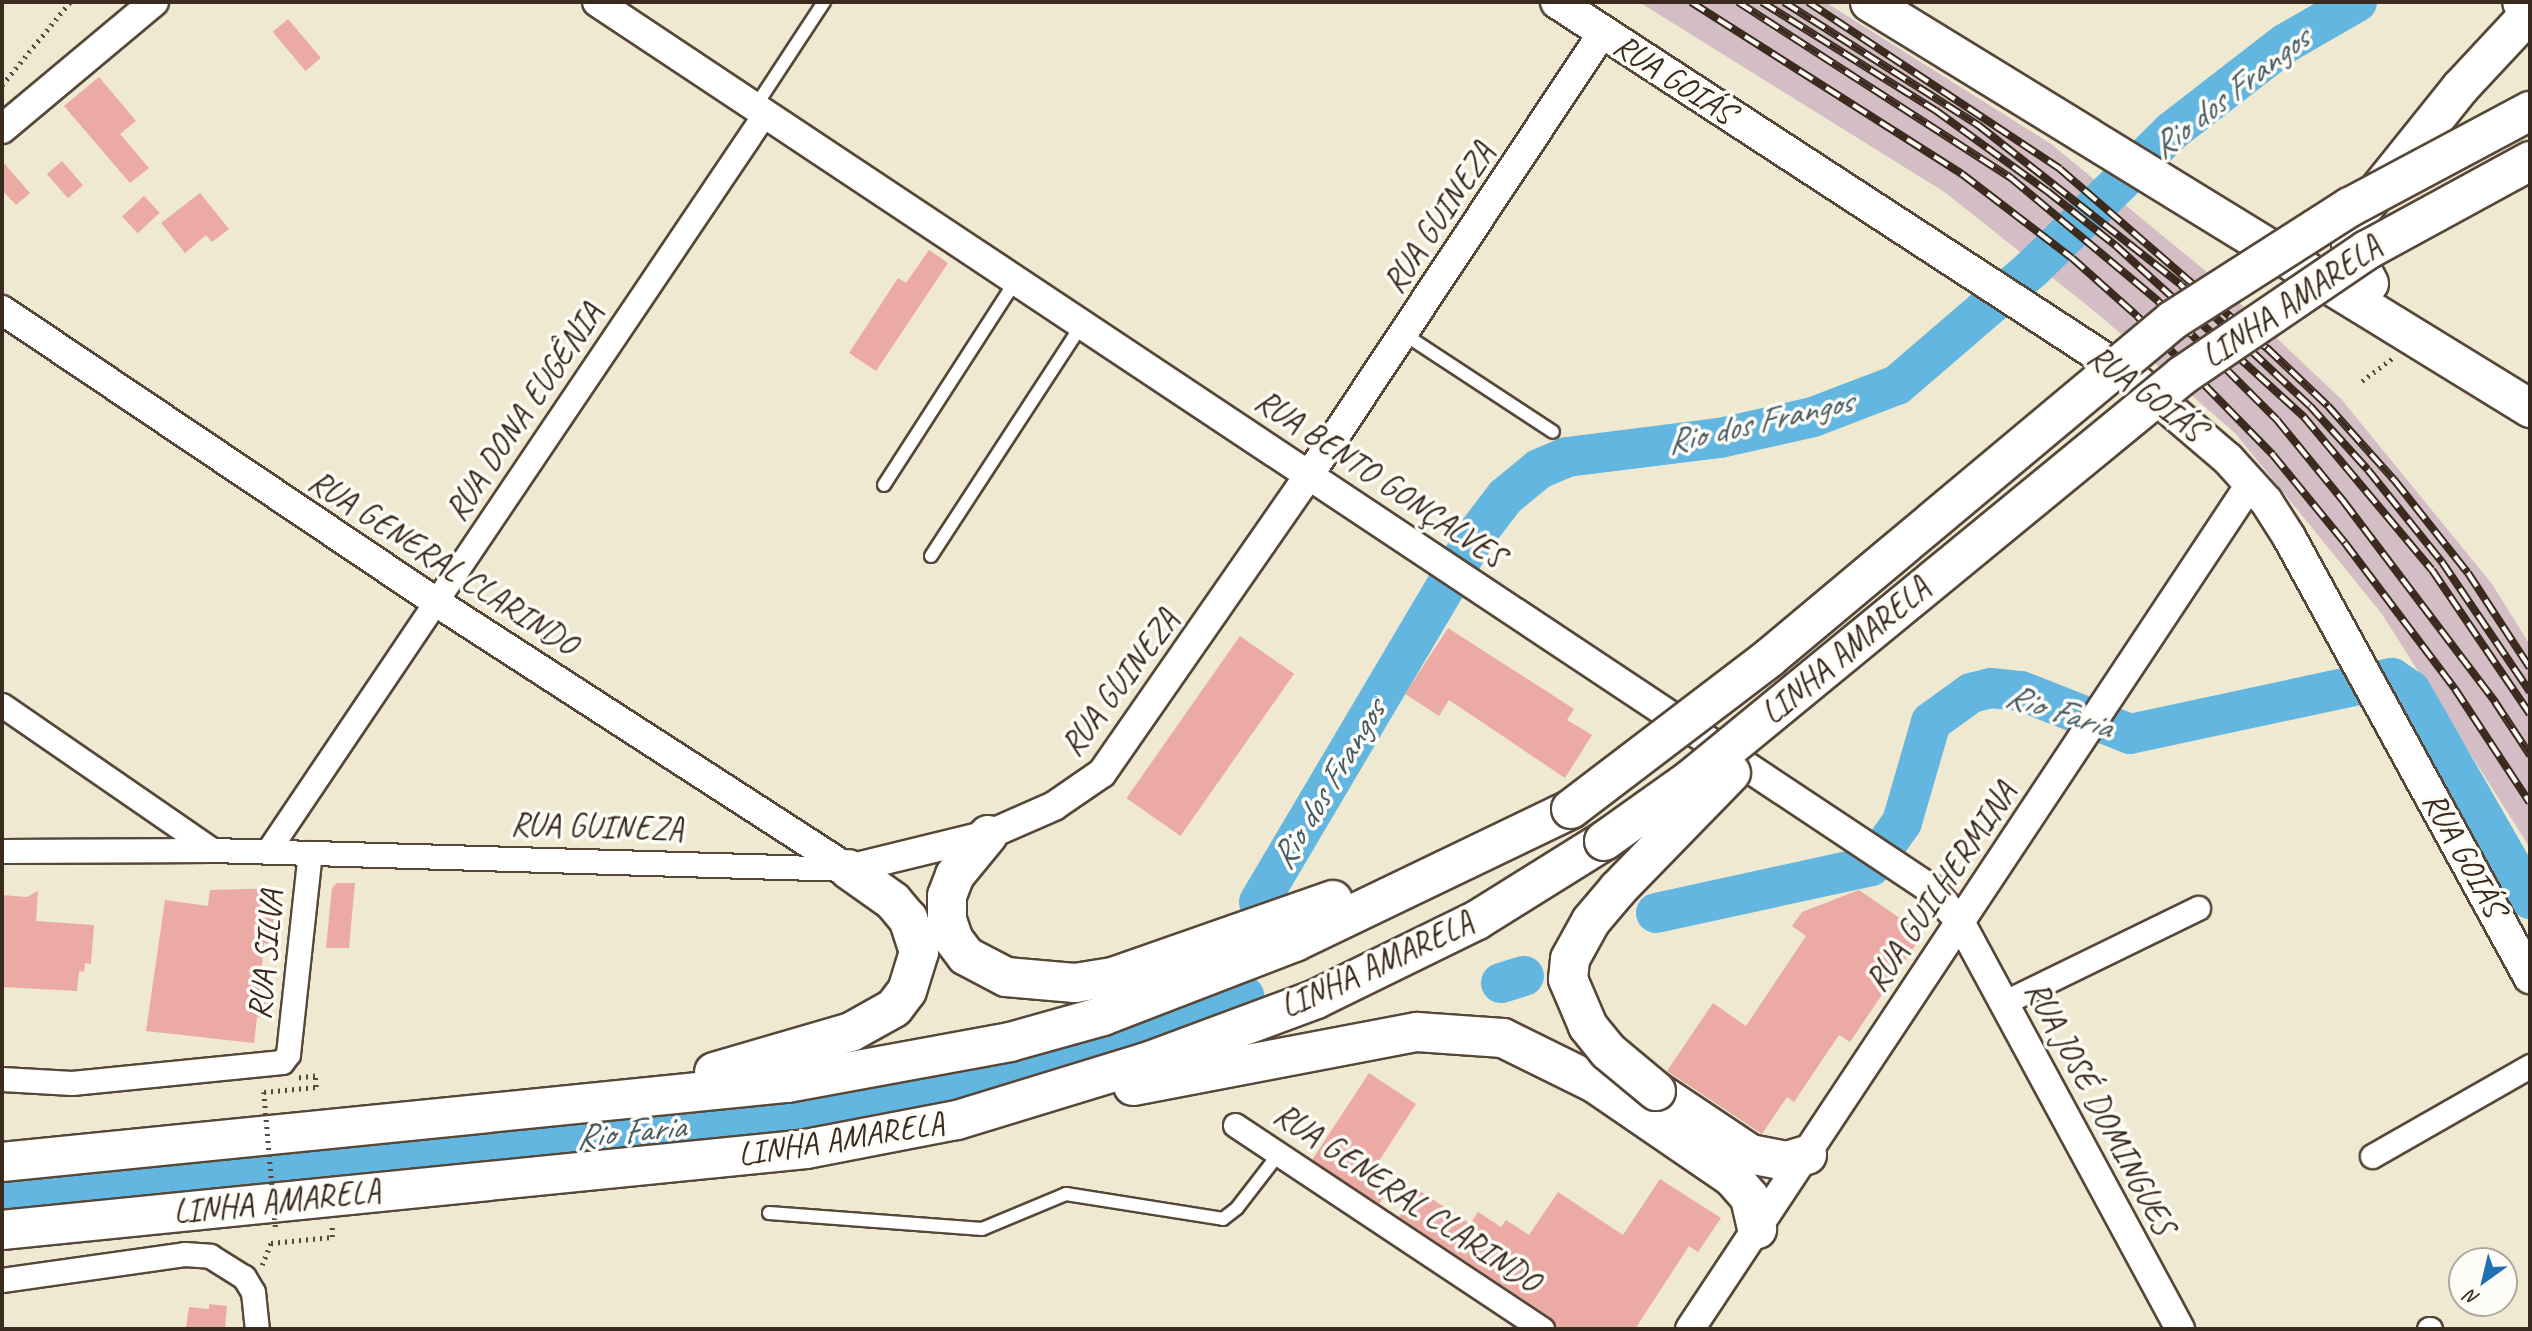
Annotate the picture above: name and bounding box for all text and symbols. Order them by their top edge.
water label: Rio dos Frangos [2143,18,2317,168]
street label: RUA GOIÁS [1606,25,1742,133]
street label: RUA GUINEZA [1375,136,1503,300]
street label: LINHA AMARELA [2194,227,2390,377]
street label: RUA DONA EUGÊNIA [437,296,611,528]
street label: RUA GOIÁS [2080,336,2212,450]
water label: Rio dos Frangos [1662,380,1856,464]
street label: RUA BENTO GONÇALVES [1247,381,1513,577]
street label: RUA GENERAL CLARINDO [301,461,585,665]
street label: LINHA AMARELA [1753,569,1939,733]
street label: RUA GUINEZA [1053,603,1187,763]
water label: Rio Faria [2000,674,2118,748]
water label: Rio dos Frangos [1261,693,1395,877]
street label: RUA GUILHERMINA [1857,775,2025,999]
street label: RUA GOIÁS [2414,785,2514,923]
street label: RUA GUINEZA [511,804,683,850]
street label: RUA SILVA [239,888,293,1022]
street label: LINHA AMARELA [1274,903,1480,1027]
street label: RUA JOSÉ DOMINGUES [2016,975,2184,1241]
street label: RUA GENERAL CLARINDO [1266,1094,1548,1302]
street label: LINHA AMARELA [735,1103,947,1175]
water label: Rio Faria [573,1105,687,1159]
street label: LINHA AMARELA [171,1171,383,1233]
north arrow [2448,1247,2518,1317]
text: N [2461,1285,2484,1311]

